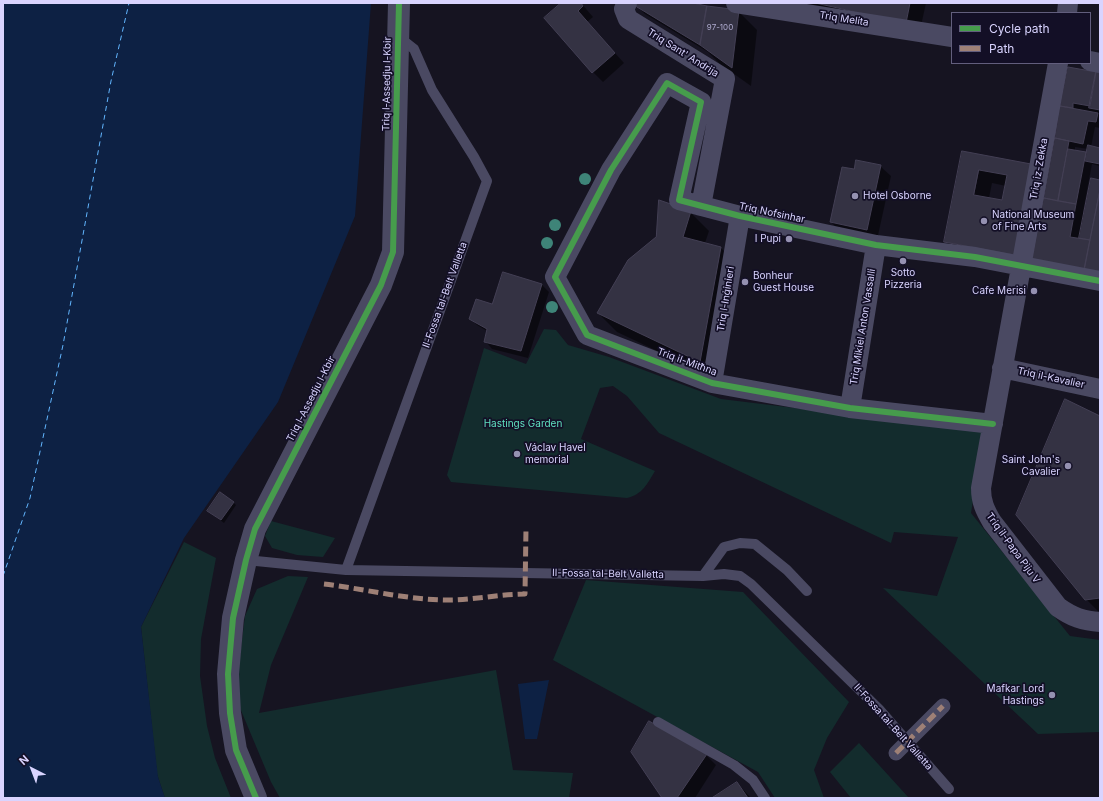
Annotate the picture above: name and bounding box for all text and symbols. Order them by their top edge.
street label: Triq Melita [818,9,870,29]
legend [951,12,1091,64]
text: Cycle path [989,21,1050,36]
house number: 97-100 [707,23,733,33]
street label: Triq Sant' Andrija [645,26,721,80]
street label: Triq l-Assedju l-Kbir [380,37,394,131]
text: Path [989,41,1014,56]
street label: Triq iz-Zekka [1028,137,1050,201]
place label: Hotel Osborne [863,190,931,202]
marker: Hotel Osborne [850,191,860,201]
street label: Triq Nofsinhar [738,200,806,226]
place label: National Museum of Fine Arts [992,209,1074,232]
marker: National Museum of Fine Arts [979,216,989,226]
place label: I Pupi [755,233,781,245]
marker: I Pupi [784,234,794,244]
street label: Il-Fossa tal-Belt Valletta [420,240,470,350]
marker: Sotto Pizzeria [898,256,908,266]
street label: Triq l-Inġinieri [715,266,737,332]
place label: Sotto Pizzeria [884,267,922,290]
street label: Triq Mikiel Anton Vassalli [848,268,878,386]
place label: Bonheur Guest House [753,270,814,294]
marker: Bonheur Guest House [740,277,750,287]
place label: Cafe Merisi [972,285,1026,297]
marker: Cafe Merisi [1029,286,1039,296]
street label: Triq il-Mitħna [655,346,719,378]
street label: Triq l-Assedju l-Kbir [284,354,338,444]
street label: Triq il-Kavalier [1016,365,1086,391]
park label: Hastings Garden [484,418,562,430]
place label: Václav Havel memorial [525,442,586,466]
marker: Václav Havel memorial [512,449,522,459]
place label: Saint John's Cavalier [1002,454,1060,478]
marker: Saint John's Cavalier [1063,461,1073,471]
street label: Triq il-Papa Piju V [983,510,1043,586]
street label: Il-Fossa tal-Belt Valletta [552,567,664,581]
street label: Il-Fossa tal-Belt Valletta [851,681,935,773]
place label: Mafkar Lord Hastings [987,683,1044,706]
marker: Mafkar Lord Hastings [1047,690,1057,700]
north arrow [12,749,52,789]
text: N [16,752,32,768]

